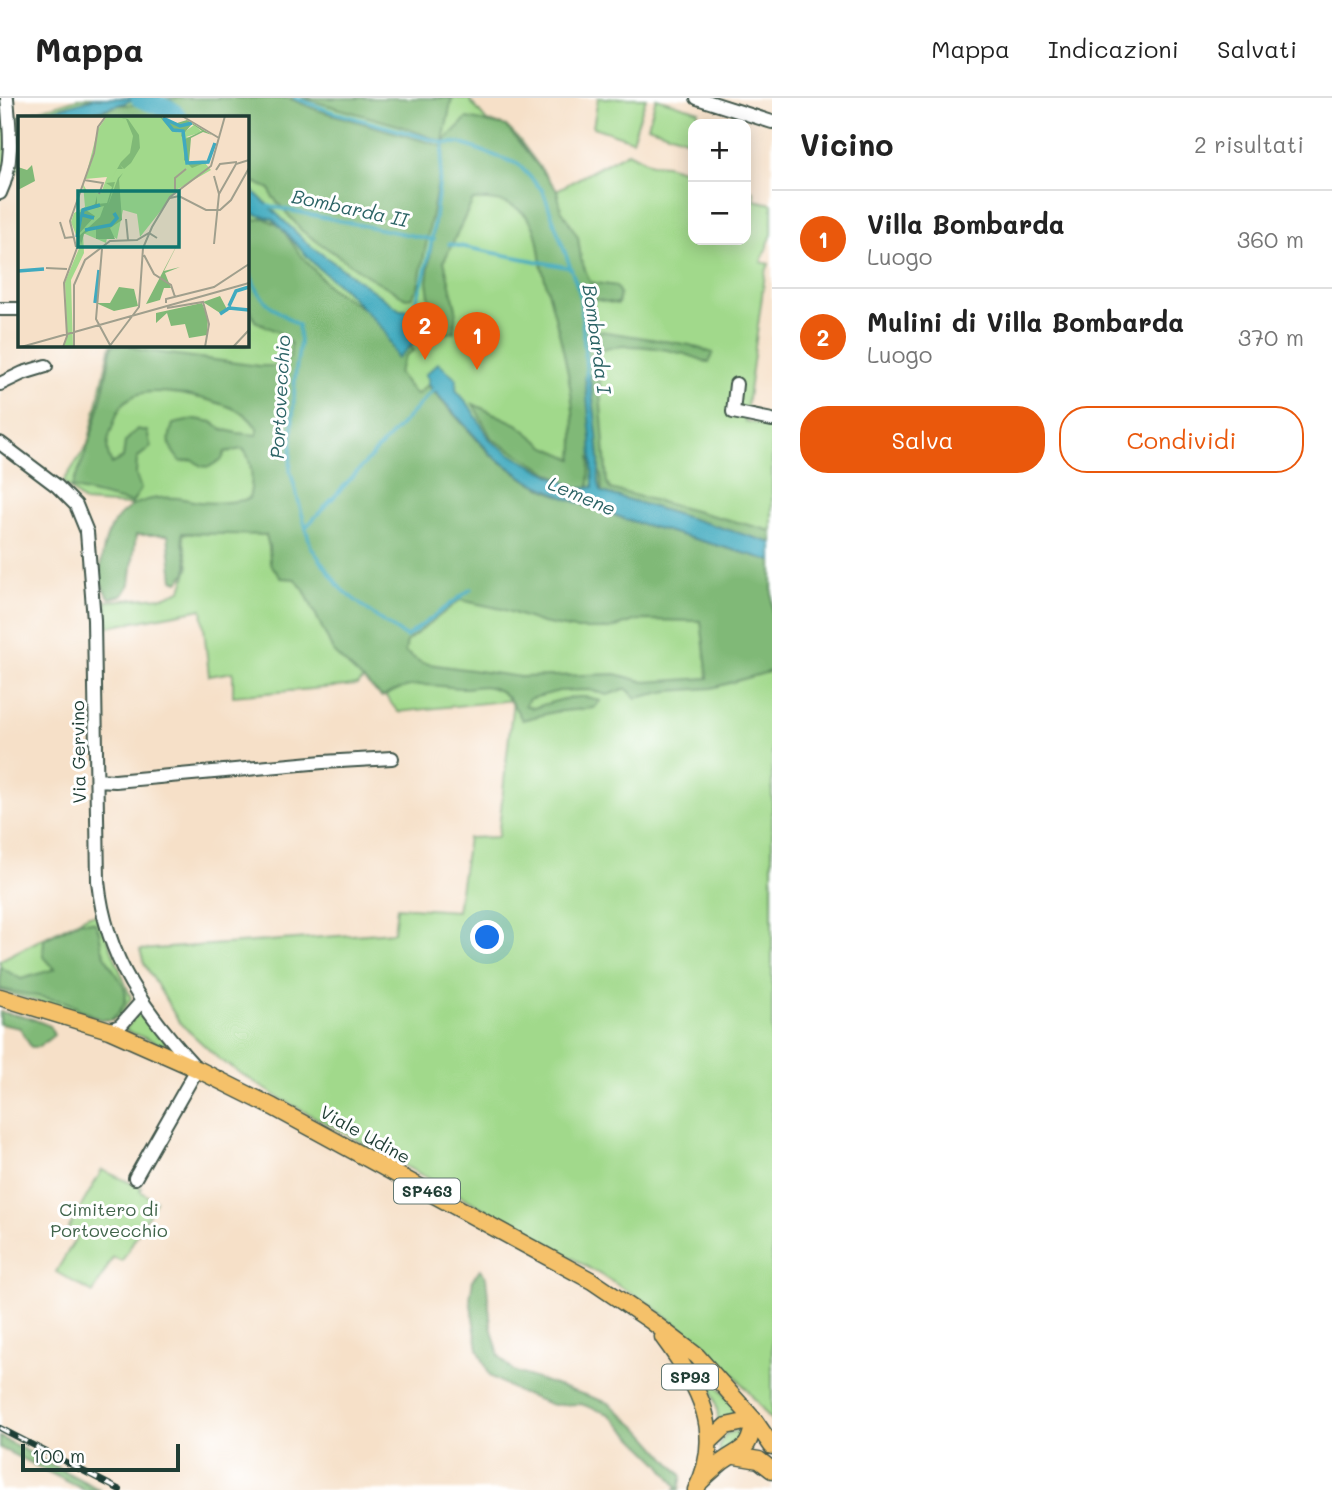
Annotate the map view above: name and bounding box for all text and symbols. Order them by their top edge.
text: Mappa [35,27,144,70]
text: Mappa [931,33,1010,64]
text: Indicazioni [1048,33,1179,64]
text: Salvati [1217,33,1297,64]
inset map [18,116,248,346]
map controls [688,119,751,245]
button: + [688,119,751,182]
text: Vicino [800,124,894,164]
text: 2 risultati [1194,129,1304,159]
button: − [688,182,751,245]
water label: Bombarda II [290,183,412,232]
text: Villa Bombarda [867,207,1065,241]
text: 1 [818,224,828,254]
text: 360 m [1237,224,1304,254]
text: Luogo [867,241,932,271]
water label: Bombarda I [577,283,618,397]
pin: 2 [402,302,448,360]
text: Mulini di Villa Bombarda [867,305,1184,339]
pin: 1 [454,312,500,370]
text: 2 [817,322,829,352]
text: 370 m [1238,322,1304,352]
water label: Portovecchio [264,334,295,460]
text: Luogo [867,339,932,369]
button: Salva [800,406,1045,473]
button: Condividi [1059,406,1304,473]
water label: Lemene [545,470,620,521]
street label: Via Gervino [65,700,91,804]
your location [470,920,504,954]
street label: Viale Udine [316,1099,415,1169]
road number: SP463 [394,1178,460,1204]
park label: Cimitero di Portovecchio [50,1197,168,1242]
road number: SP93 [662,1364,718,1390]
scale bar [21,1441,180,1473]
text: 100 m [32,1443,85,1468]

